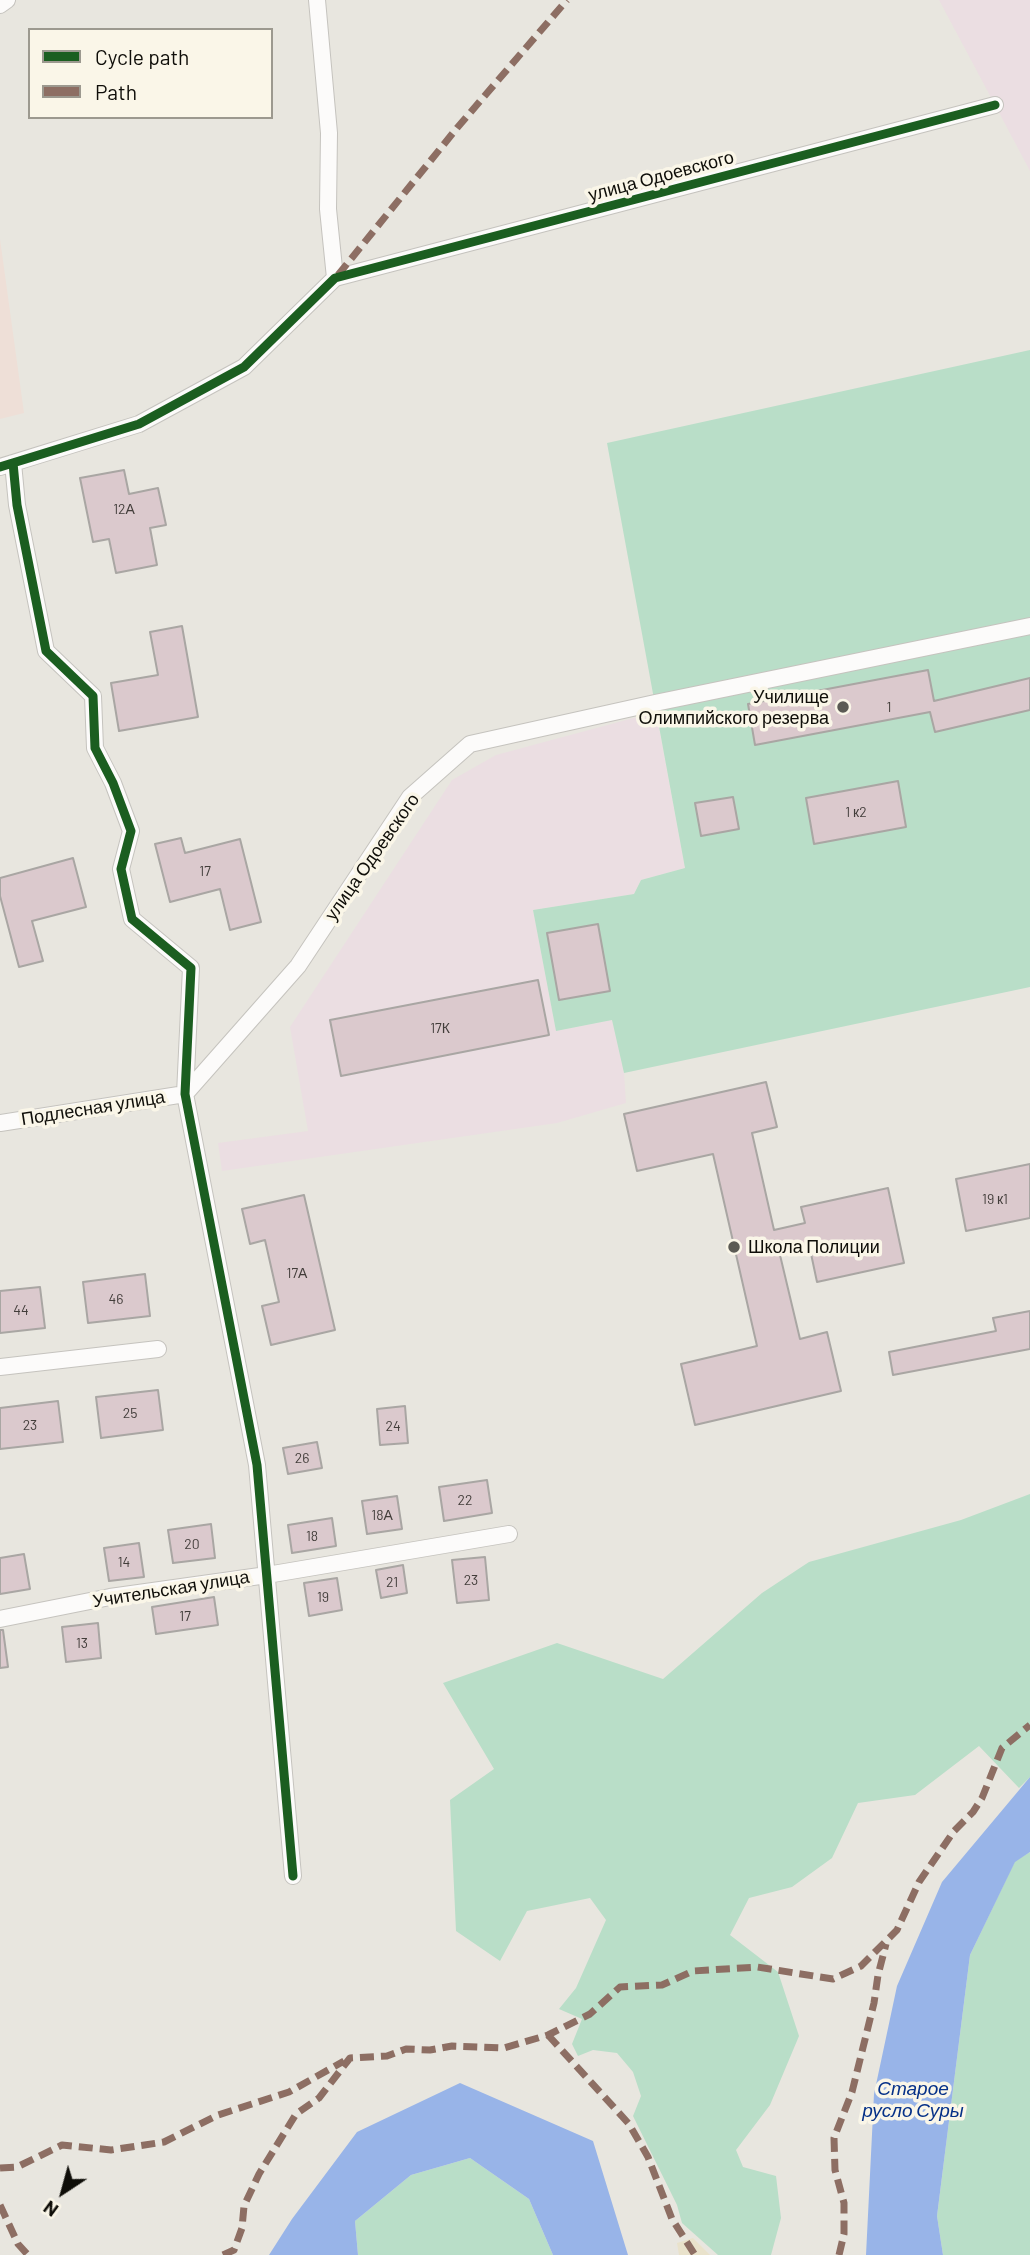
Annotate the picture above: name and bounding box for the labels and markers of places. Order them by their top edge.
place label: Училище Олимпийского резерва [638,686,829,728]
marker: Училище Олимпийского резерва [835,699,851,715]
place label: Школа Полиции [748,1236,880,1258]
marker: Школа Полиции [726,1239,742,1255]

